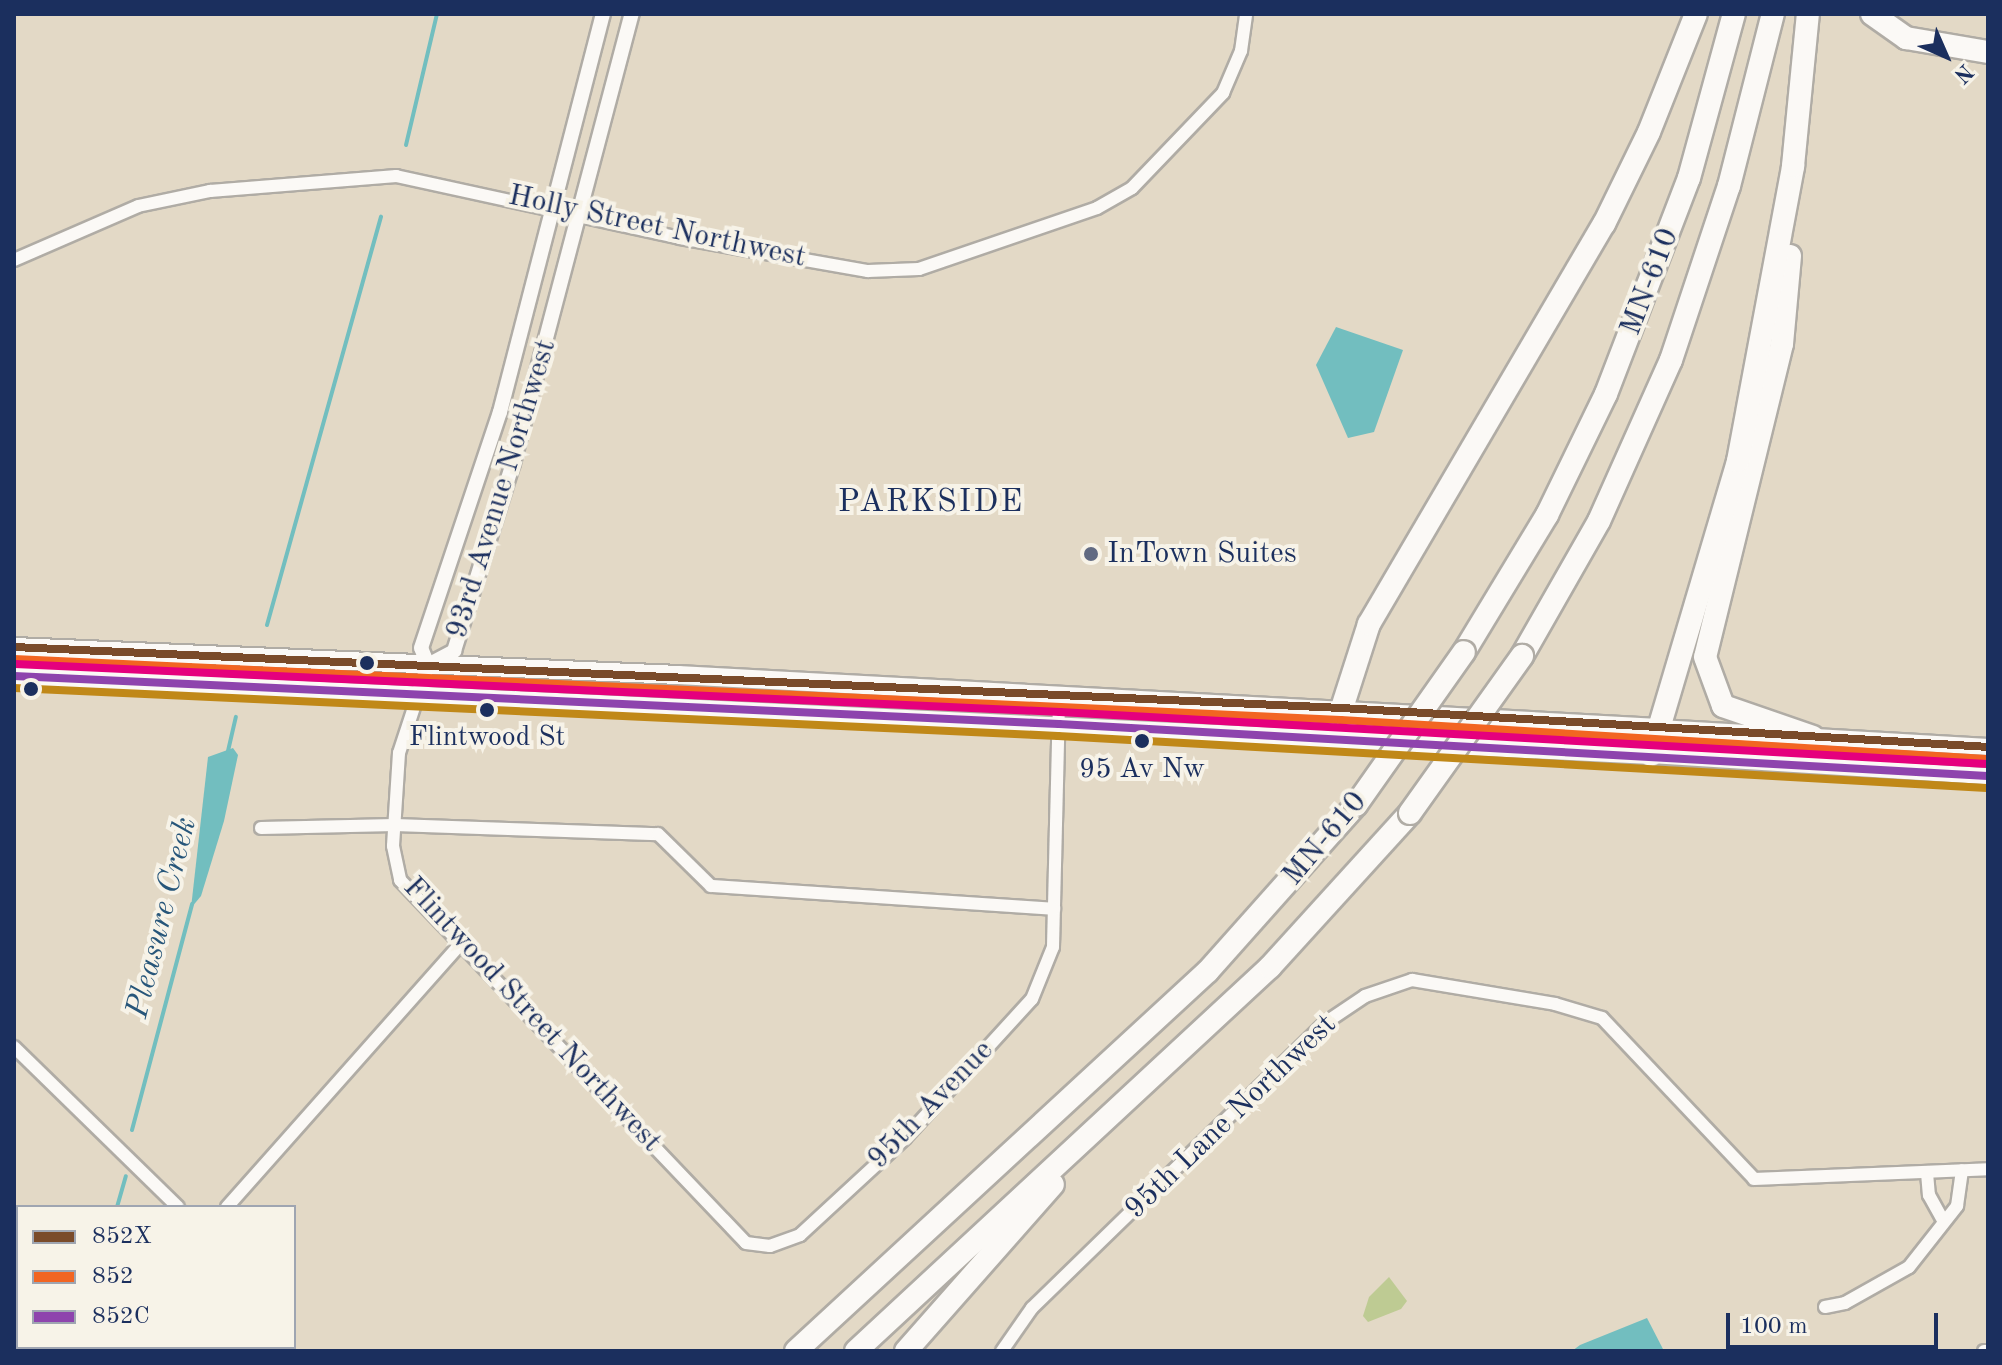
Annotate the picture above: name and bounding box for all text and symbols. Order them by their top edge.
north arrow [1906,16,1986,96]
text: N [1949,59,1977,87]
street label: Holly Street Northwest [505,178,809,276]
street label: MN-610 [1613,223,1687,341]
street label: 93rd Avenue Northwest [439,335,565,643]
district label: PARKSIDE [838,484,1024,522]
place label: InTown Suites [1107,536,1297,572]
marker: InTown Suites [1082,545,1100,563]
unlabelled marker [359,655,375,671]
unlabelled marker [23,681,39,697]
marker: Flintwood St [479,702,495,718]
place label: Flintwood St [409,721,565,755]
marker: 95 Av Nw [1134,733,1150,749]
place label: 95 Av Nw [1079,753,1205,787]
street label: MN-610 [1275,785,1375,893]
water label: Pleasure Creek [120,814,206,1022]
street label: Flintwood Street Northwest [395,870,669,1160]
street label: 95th Lane Northwest [1118,1007,1344,1227]
street label: 95th Avenue [861,1033,1001,1177]
legend [16,1205,296,1349]
text: 852X [92,1225,152,1249]
text: 852 [92,1265,134,1289]
scale bar [1730,1297,1942,1347]
text: 852C [92,1305,150,1329]
text: 100 m [1740,1315,1808,1339]

